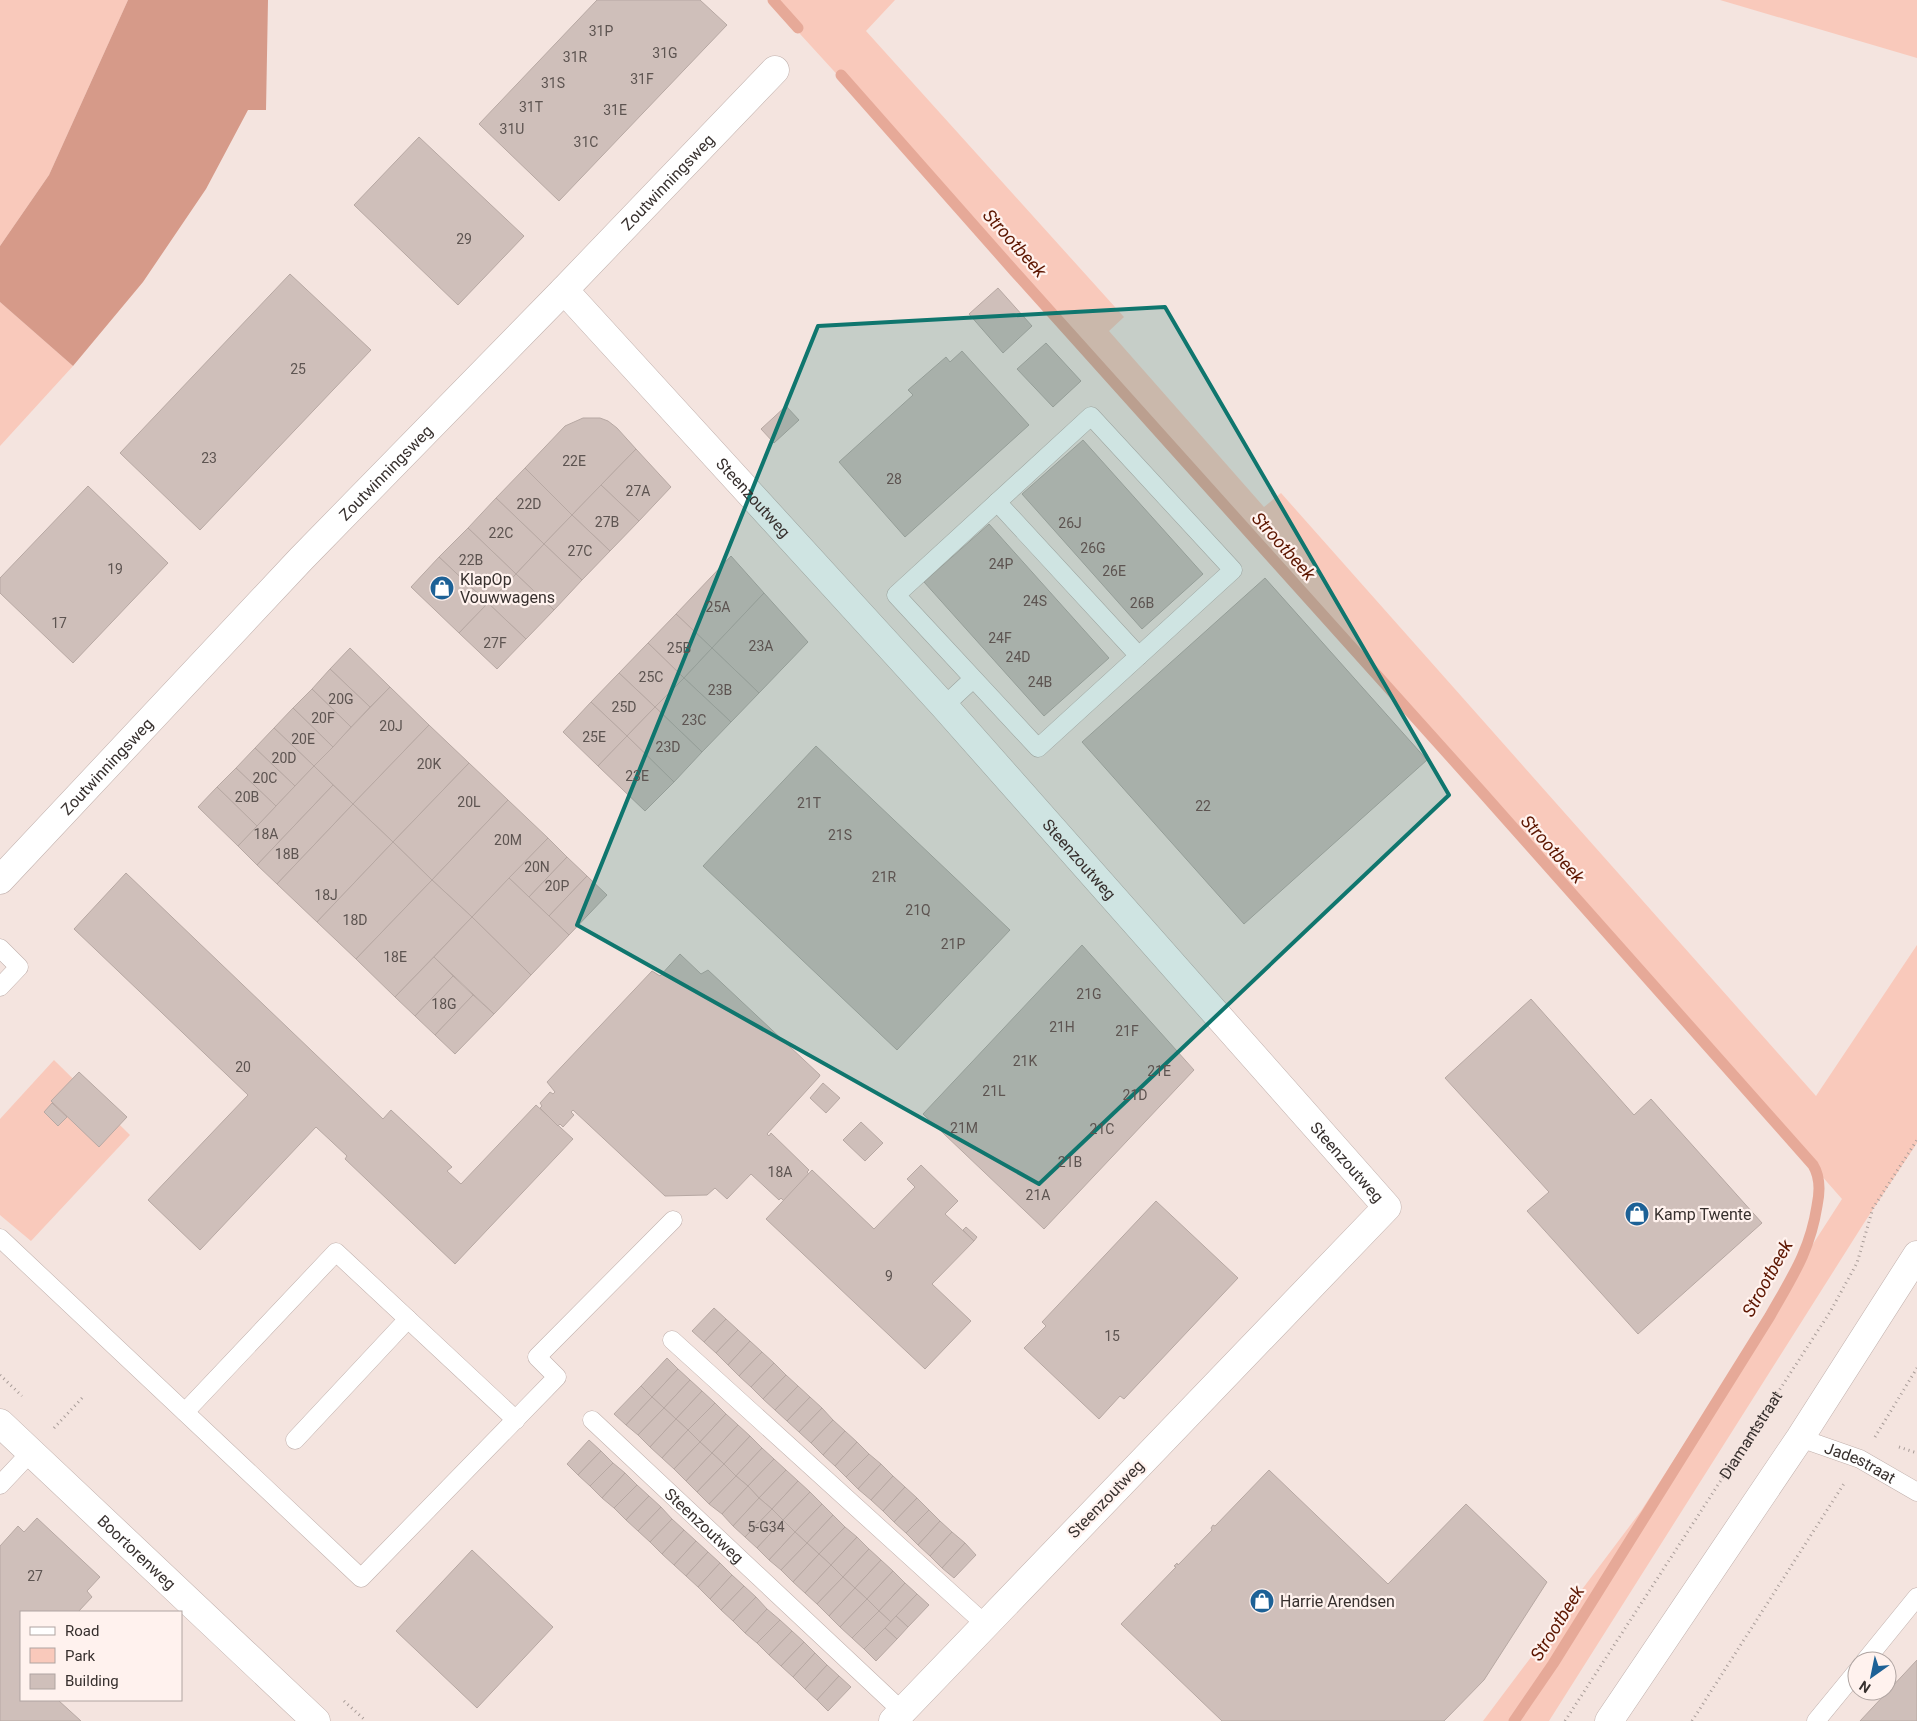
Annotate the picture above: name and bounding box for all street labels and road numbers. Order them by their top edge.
street label: Zoutwinningsweg [617,130,718,234]
street label: Zoutwinningsweg [335,421,436,524]
street label: Steenzoutweg [712,454,795,541]
street label: Zoutwinningsweg [57,714,157,819]
street label: Steenzoutweg [1039,815,1120,903]
street label: Steenzoutweg [1307,1118,1388,1206]
street label: Diamantstraat [1715,1387,1786,1482]
street label: Jadestraat [1822,1438,1899,1487]
street label: Steenzoutweg [1064,1456,1148,1542]
street label: Steenzoutweg [661,1484,748,1567]
street label: Boortorenweg [94,1511,180,1593]

